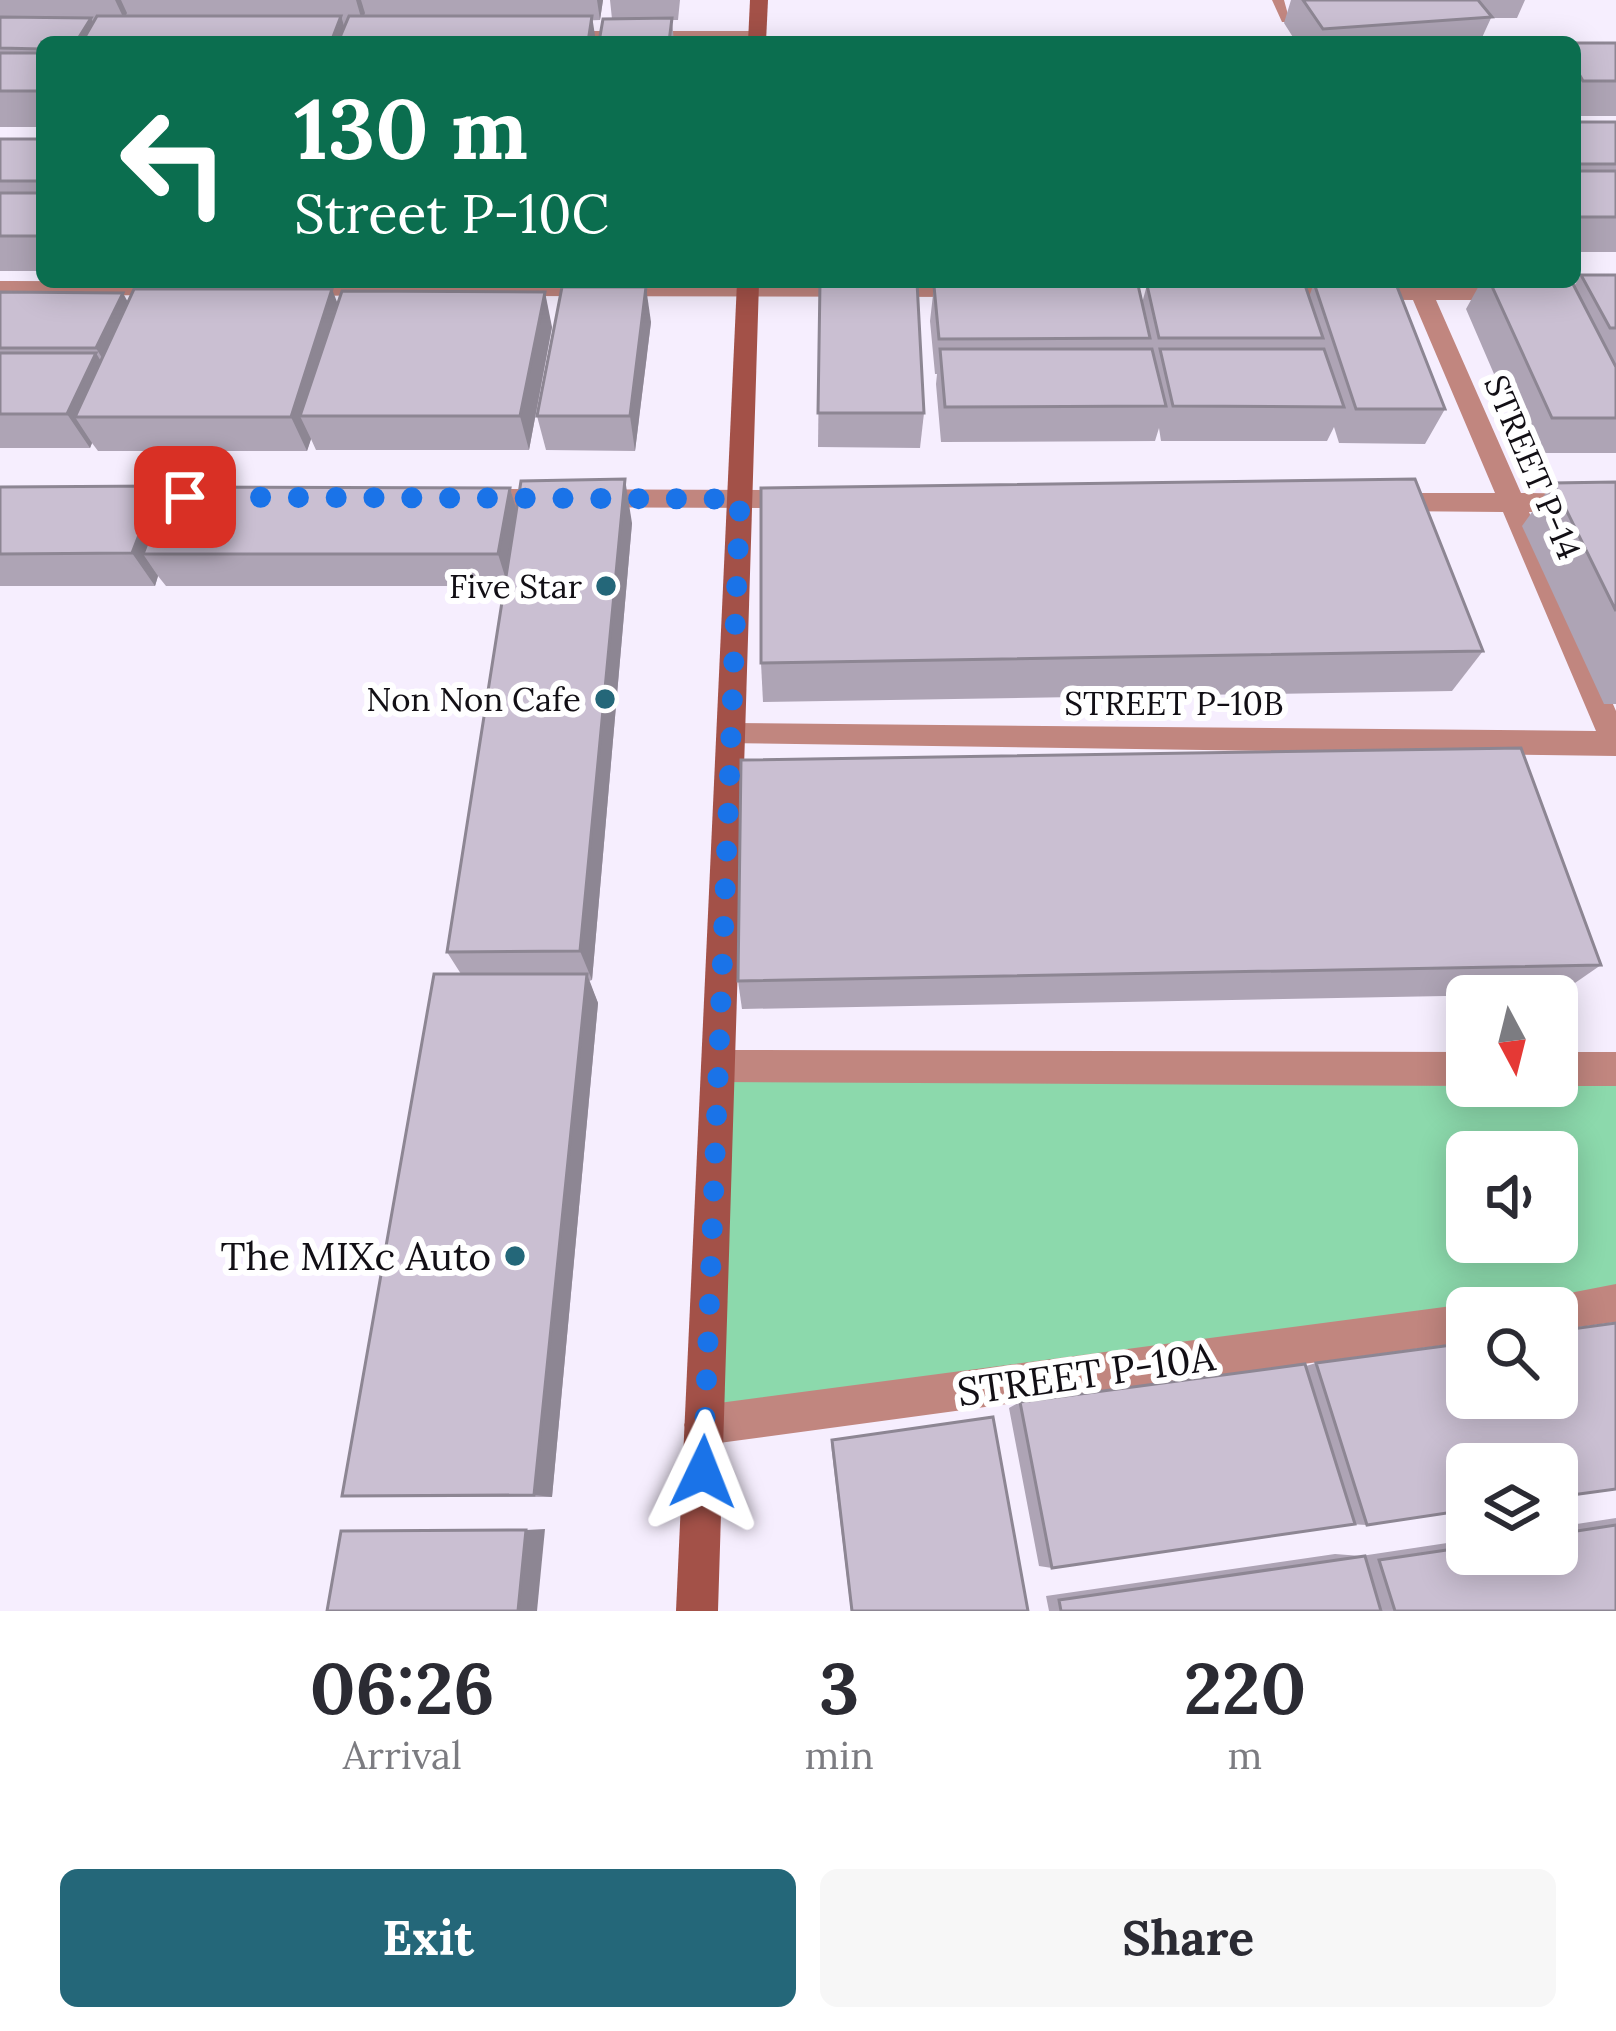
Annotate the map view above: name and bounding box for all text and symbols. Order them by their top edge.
text: 130 m [294,74,528,182]
icon: left [96,84,252,240]
text: Street P-10C [294,179,609,248]
street label: STREET P-14 [1475,369,1591,565]
pin [134,446,236,548]
icon: arrive [152,464,218,530]
place label: Five Star [449,565,583,607]
marker: Five Star [593,573,619,599]
place label: Non Non Cafe [366,678,581,720]
street label: STREET P-10B [1064,682,1284,724]
marker: Non Non Cafe [592,686,618,712]
north arrow [1446,975,1578,1107]
map controls [1446,975,1578,1575]
button: sound [1446,1131,1578,1263]
place label: The MIXc Auto [220,1231,491,1281]
marker: The MIXc Auto [502,1243,528,1269]
button: search [1446,1287,1578,1419]
street label: STREET P-10A [954,1331,1218,1417]
position arrow [640,1409,766,1535]
button: layers [1446,1443,1578,1575]
text: 06:26 [310,1642,495,1734]
text: 3 [819,1642,859,1734]
text: 220 [1184,1642,1306,1734]
text: Arrival [343,1730,462,1780]
text: min [804,1730,874,1780]
text: m [1228,1730,1262,1780]
button: Exit [60,1869,796,2007]
button: Share [820,1869,1556,2007]

